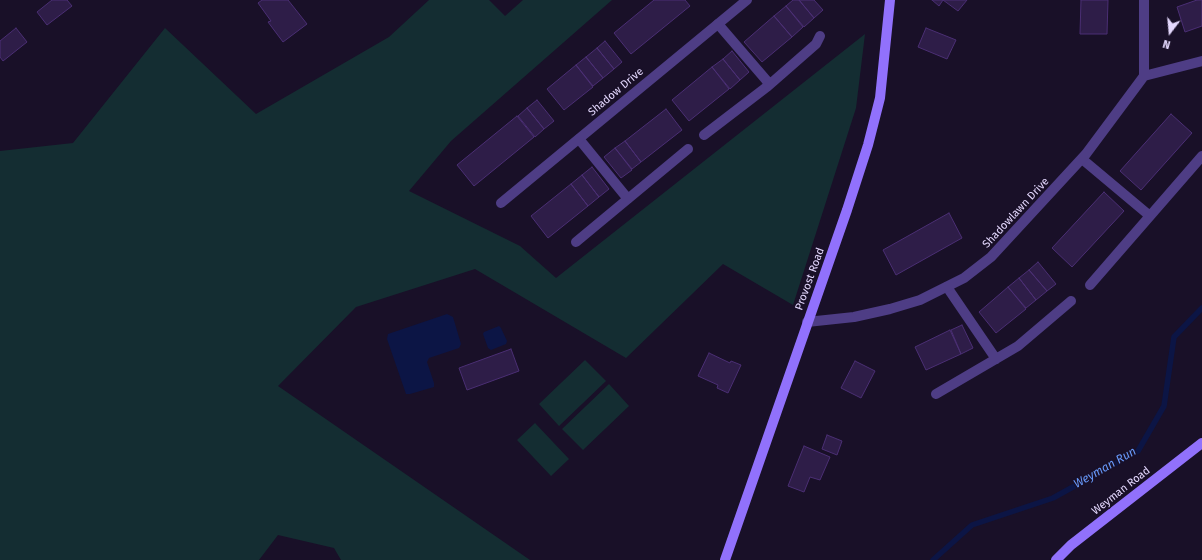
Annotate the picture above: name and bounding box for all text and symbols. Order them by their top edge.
north arrow [1150,12,1190,52]
text: N [1161,37,1172,51]
street label: Shadow Drive [586,65,646,119]
street label: Shadowlawn Drive [980,175,1052,251]
street label: Provost Road [793,246,827,312]
water label: Weyman Run [1071,444,1139,492]
street label: Weyman Road [1089,464,1153,518]

